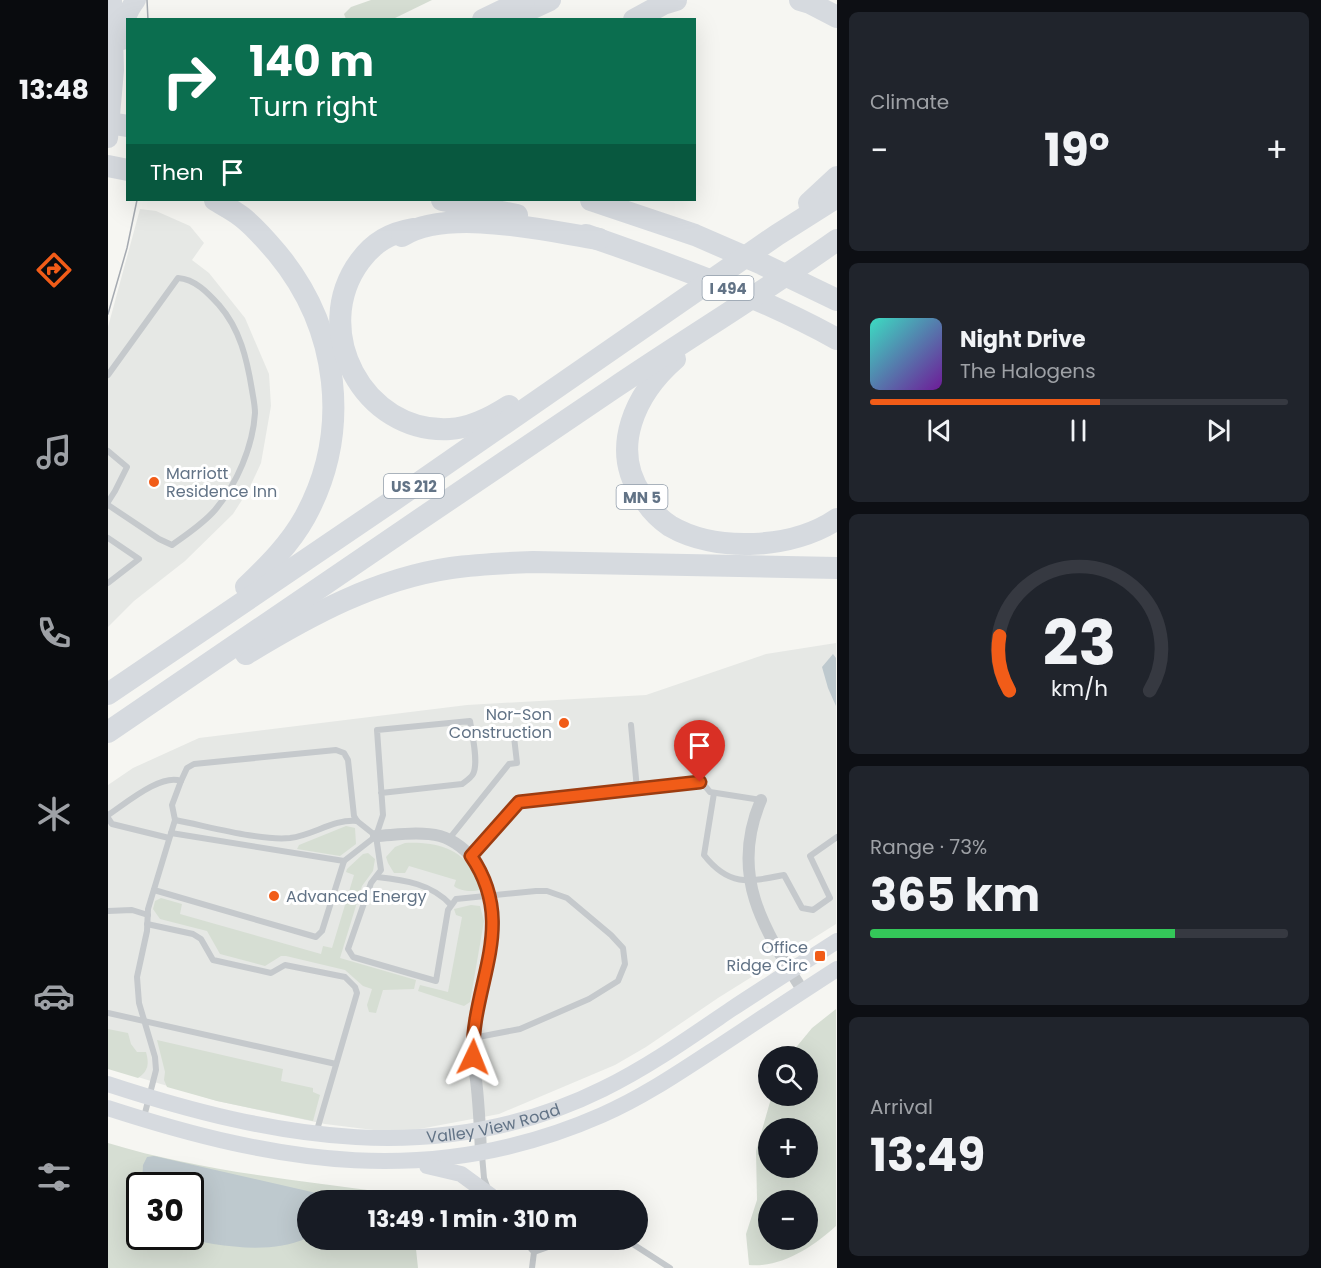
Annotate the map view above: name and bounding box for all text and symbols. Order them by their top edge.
text: 140 m [249,32,374,91]
icon: right [150,42,228,120]
text: 13:48 [19,71,89,108]
text: Turn right [249,88,378,125]
text: Climate [870,88,949,116]
text: 19° [1044,119,1110,182]
text: − [870,127,888,174]
text: + [1265,127,1288,174]
icon: arrive [216,156,249,189]
text: Then [150,157,204,188]
icon: directions [33,249,75,291]
road number: I 494 [702,276,754,300]
text: Night Drive [960,324,1086,355]
text: The Halogens [960,357,1096,385]
icon: previous [923,414,956,447]
icon: pause [1062,414,1095,447]
icon: next [1202,414,1235,447]
icon: music [33,431,75,473]
place label: Marriott Residence Inn [166,462,277,503]
road number: US 212 [384,474,444,498]
marker: Marriott Residence Inn [147,475,161,489]
road number: MN 5 [616,485,668,509]
text: 23 [1042,599,1116,687]
icon: phone [33,612,75,654]
text: km/h [1050,673,1108,704]
place label: Nor-Son Construction [449,703,552,744]
marker: Nor-Son Construction [557,716,571,730]
pin [674,720,725,782]
icon: arrive [683,729,716,762]
icon: climate [33,793,75,835]
text: Range · 73% [870,833,987,861]
text: 365 km [870,864,1040,927]
place label: Advanced Energy [286,885,427,908]
marker: Advanced Energy [267,889,281,903]
place label: Office Ridge Circ [727,936,808,977]
marker: Office Ridge Circ [813,949,827,963]
icon: car [33,975,75,1017]
position arrow [441,1025,505,1089]
map controls [758,1046,818,1250]
button: search [758,1046,818,1106]
text: Arrival [870,1093,933,1121]
street label: Valley View Road [425,1097,563,1148]
button: + [758,1118,818,1178]
text: 13:49 [870,1124,985,1187]
icon: filters [33,1156,75,1198]
speed limit sign: 30 [126,1172,204,1250]
button: − [758,1190,818,1250]
text: 13:49 · 1 min · 310 m [368,1204,577,1235]

